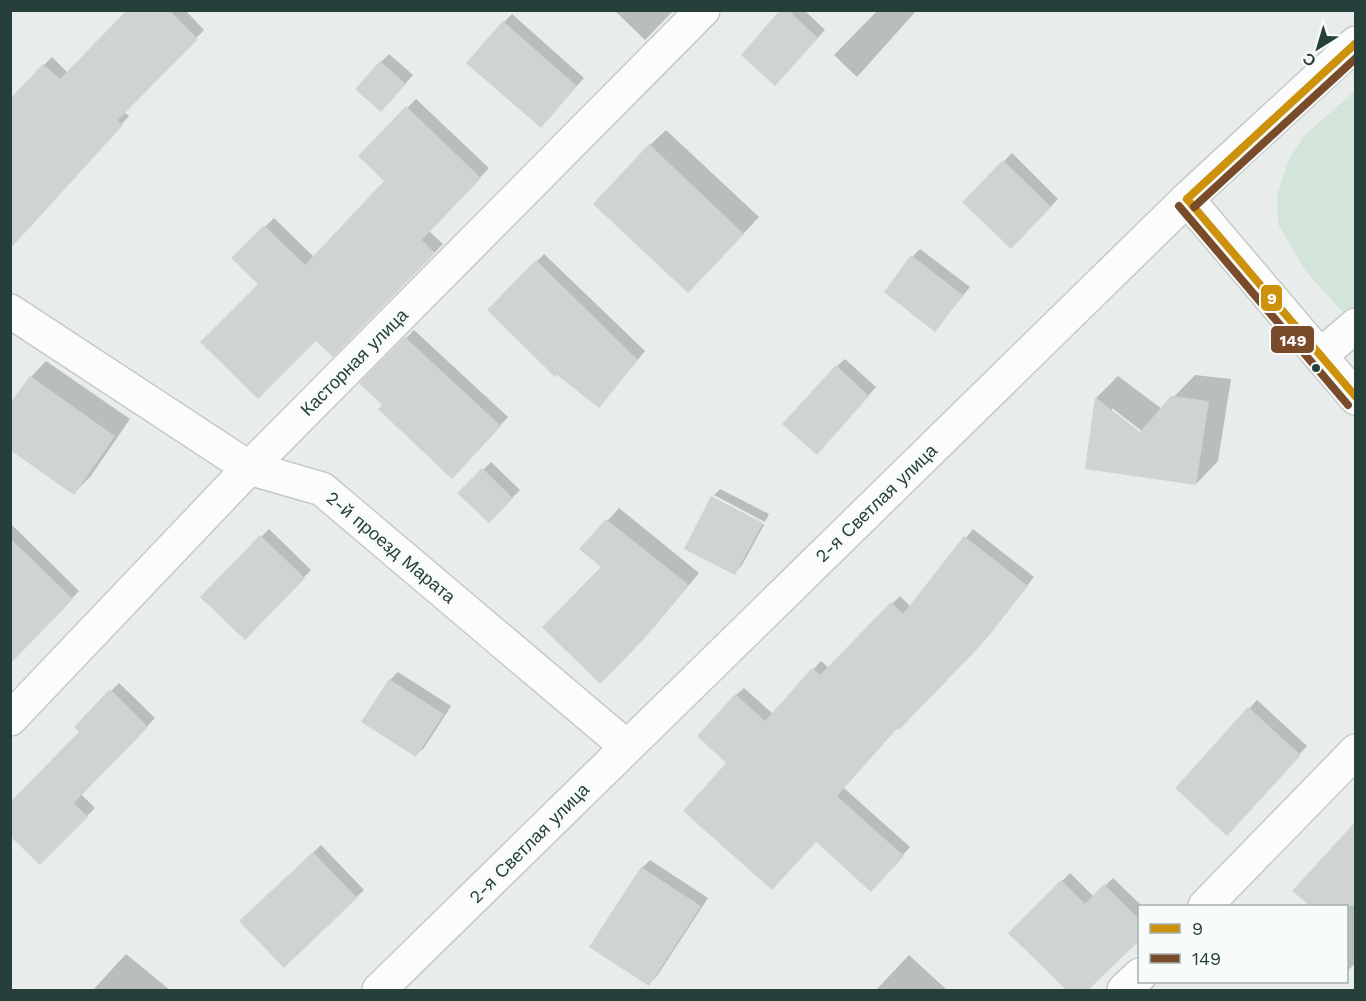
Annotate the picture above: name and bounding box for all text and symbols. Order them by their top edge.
north arrow [1288,18,1348,78]
text: С [1299,48,1320,71]
line badge: 9 [1260,284,1283,312]
text: 9 [1267,289,1277,308]
street label: Касторная улица [296,303,413,420]
line badge: 149 [1270,325,1315,354]
text: 149 [1279,331,1307,350]
unlabelled marker [1310,362,1322,374]
street label: 2-я Светлая улица [811,439,942,566]
street label: 2-й проезд Марата [322,487,461,608]
street label: 2-я Светлая улица [465,778,594,907]
legend [1138,905,1348,983]
text: 9 [1192,918,1203,939]
text: 149 [1192,948,1221,969]

